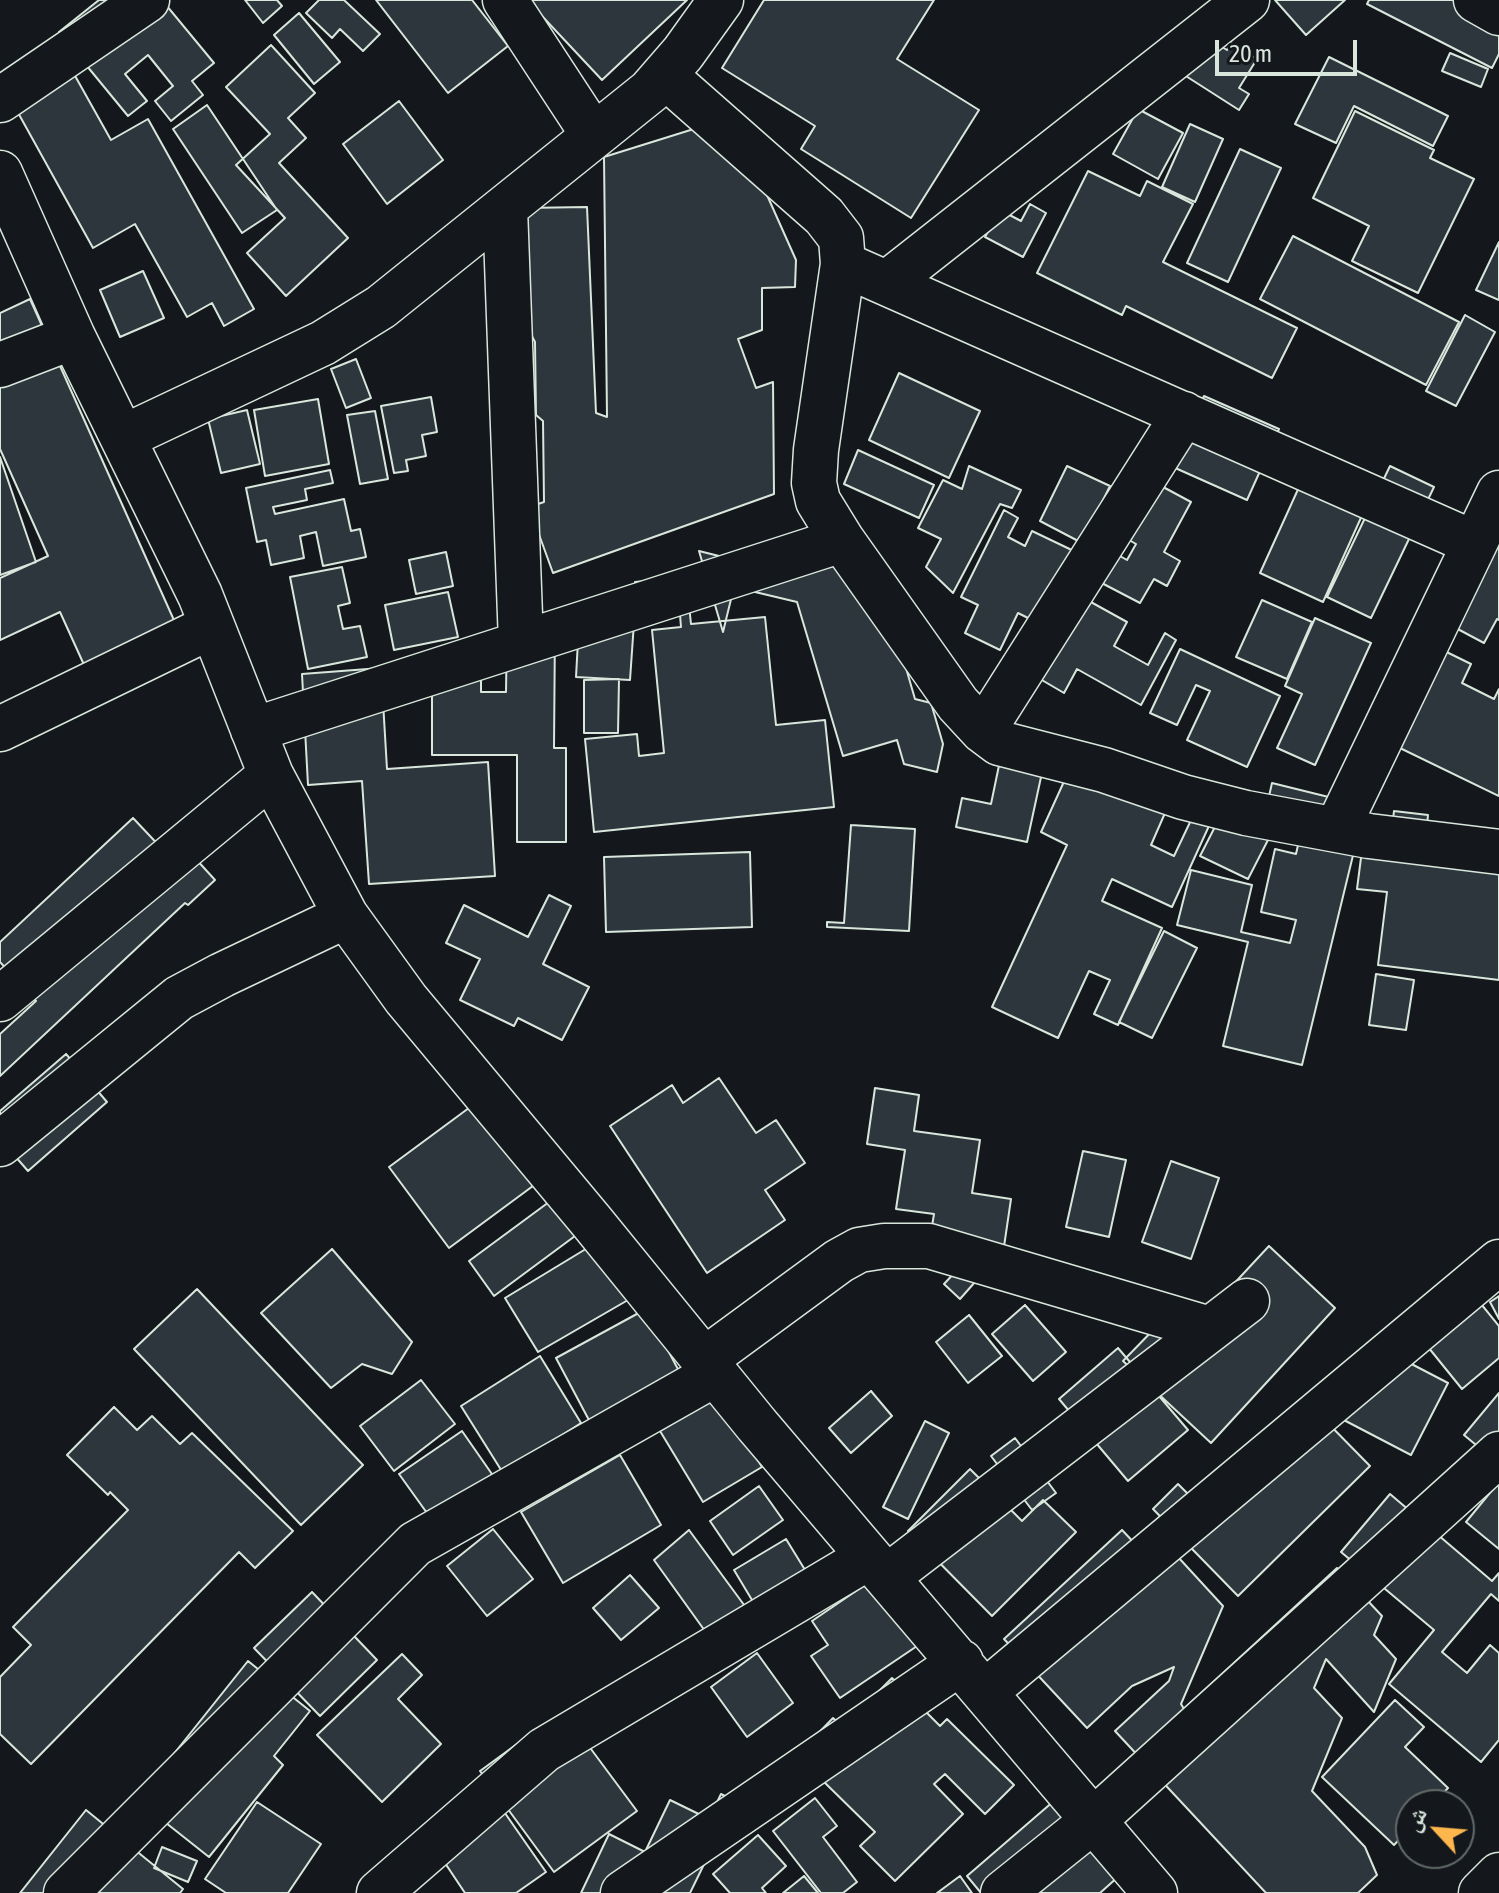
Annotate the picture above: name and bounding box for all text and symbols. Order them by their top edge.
scale bar [1219,24,1361,74]
text: 20 m [1229,40,1272,67]
north arrow [1395,1789,1475,1869]
text: ش [1398,1803,1432,1836]

